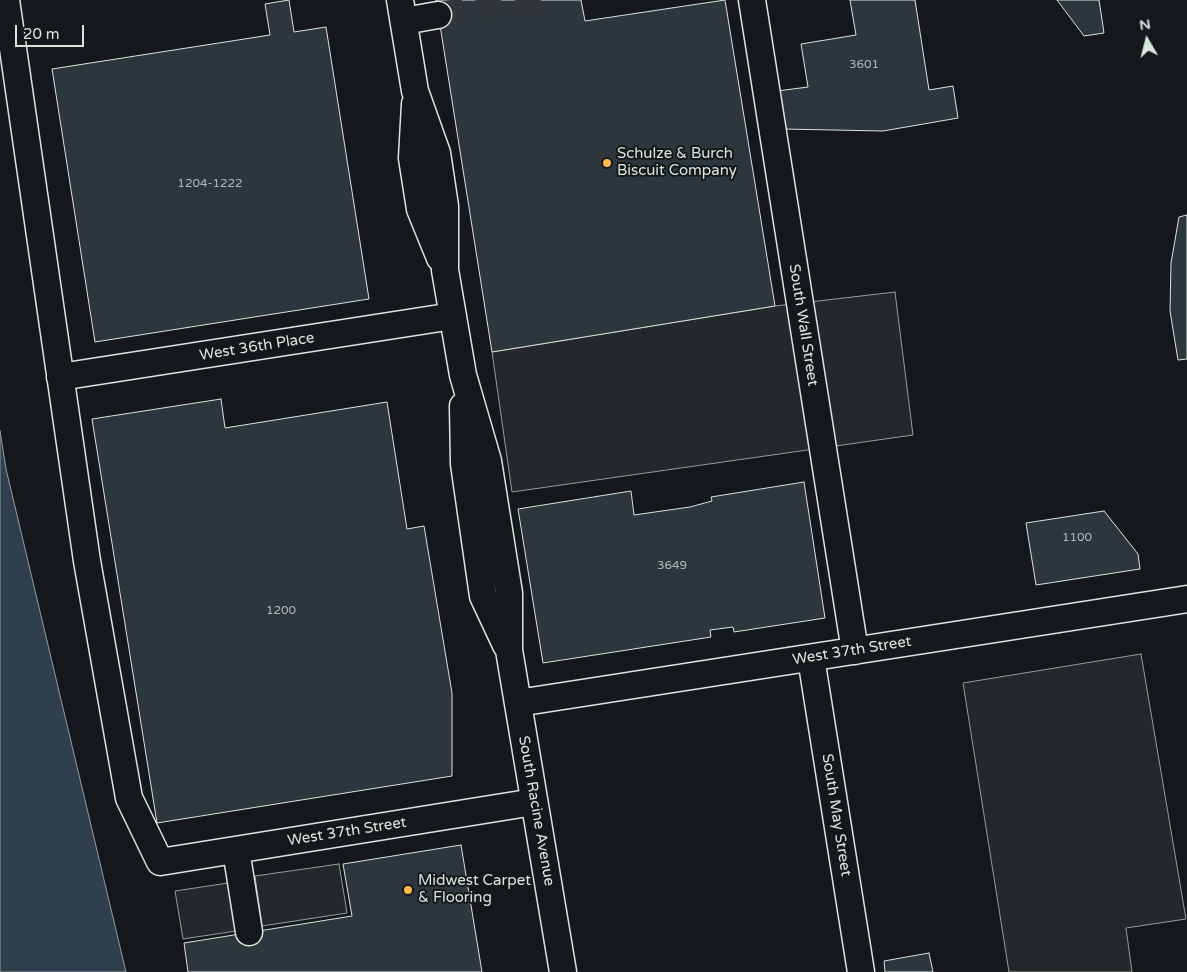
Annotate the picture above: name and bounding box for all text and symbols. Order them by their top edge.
scale bar [18,15,86,47]
north arrow [1122,15,1172,65]
text: N [1138,15,1152,34]
text: 20 m [23,25,60,43]
house number: 3601 [849,58,879,72]
place label: Schulze & Burch Biscuit Company [617,145,737,180]
marker: Schulze & Burch Biscuit Company [601,157,613,169]
house number: 1204-1222 [177,177,243,191]
street label: South Wall Street [784,263,822,387]
street label: West 36th Place [198,329,316,365]
house number: 1100 [1062,531,1092,545]
house number: 3649 [657,559,687,573]
house number: 1200 [266,604,296,618]
street label: West 37th Street [791,633,913,669]
street label: South Racine Avenue [514,734,558,888]
street label: South May Street [817,752,855,878]
street label: West 37th Street [286,814,408,850]
place label: Midwest Carpet & Flooring [418,872,531,907]
marker: Midwest Carpet & Flooring [402,884,414,896]

